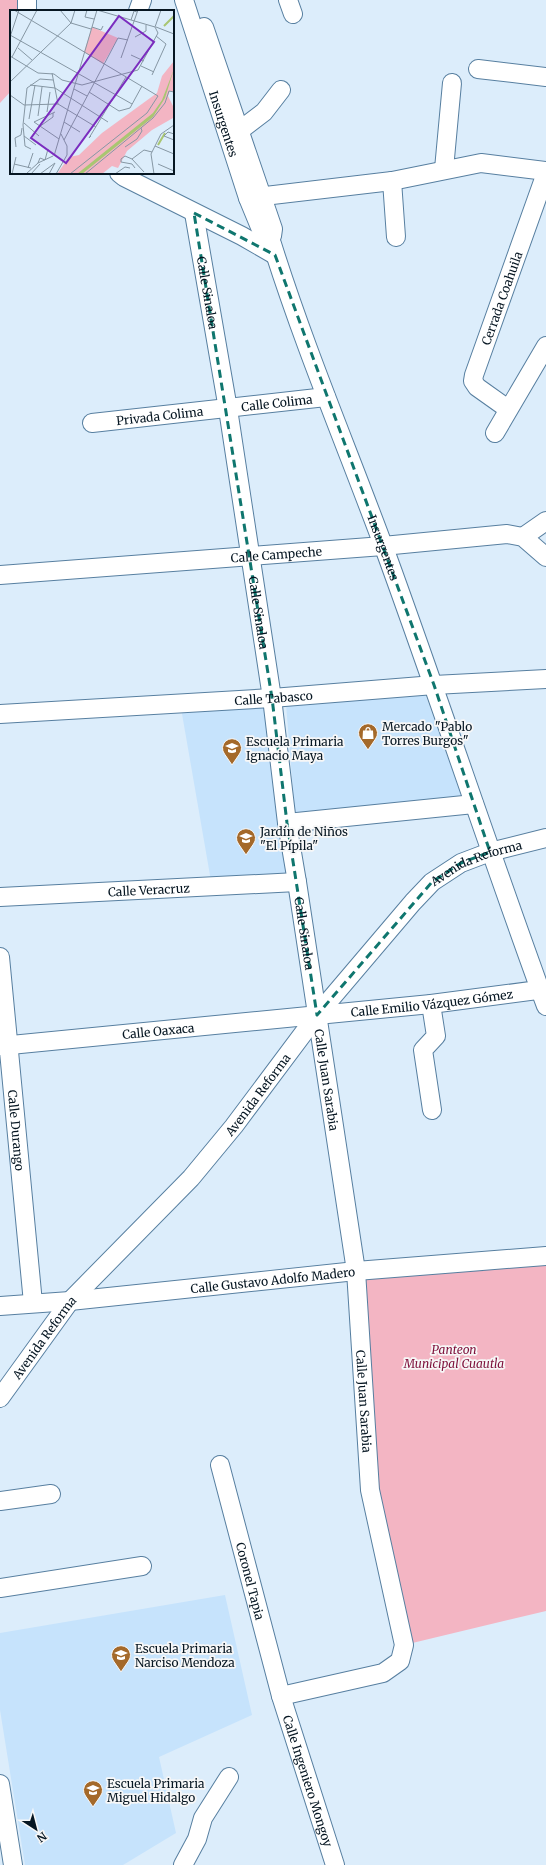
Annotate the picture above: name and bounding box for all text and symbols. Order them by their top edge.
inset map [10,10,174,174]
street label: Insurgentes [206,89,242,159]
street label: Cerrada Coahuila [478,249,525,347]
street label: Calle Sinaloa [194,255,222,331]
street label: Calle Colima [240,391,314,414]
street label: Privada Colima [115,403,204,428]
street label: Insurgentes [365,513,403,582]
street label: Calle Campeche [230,543,322,565]
street label: Calle Sinaloa [246,575,272,651]
street label: Calle Tabasco [234,687,313,708]
place label: Mercado "Pablo Torres Burgos" [382,719,472,748]
shop icon: Mercado "Pablo Torres Burgos" [357,722,379,750]
place label: Escuela Primaria Ignacio Maya [246,734,344,763]
school or university icon: Escuela Primaria Ignacio Maya [221,737,243,765]
place label: Jardín de Niños "El Pípila" [259,824,348,853]
school or university icon: Jardín de Niños "El Pípila" [235,827,257,855]
street label: Avenida Reforma [427,837,524,889]
street label: Calle Veracruz [108,880,191,899]
street label: Calle Sinaloa [292,896,318,972]
street label: Calle Emilio Vázquez Gómez [350,986,514,1019]
street label: Calle Oaxaca [121,1020,196,1042]
street label: Calle Juan Sarabia [312,1028,342,1132]
street label: Avenida Reforma [221,1050,294,1139]
street label: Calle Durango [5,1089,28,1171]
street label: Calle Gustavo Adolfo Madero [190,1264,356,1296]
street label: Avenida Reforma [8,1292,79,1382]
park label: Panteon Municipal Cuautla [403,1342,504,1371]
street label: Calle Juan Sarabia [354,1350,375,1454]
street label: Coronel Tapia [233,1541,268,1622]
place label: Escuela Primaria Narciso Mendoza [135,1641,235,1670]
school or university icon: Escuela Primaria Narciso Mendoza [110,1644,132,1672]
street label: Calle Ingeniero Mongoy [280,1713,336,1849]
place label: Escuela Primaria Miguel Hidalgo [107,1776,205,1805]
school or university icon: Escuela Primaria Miguel Hidalgo [82,1779,104,1807]
north arrow [16,1809,56,1849]
text: N [34,1829,50,1845]

